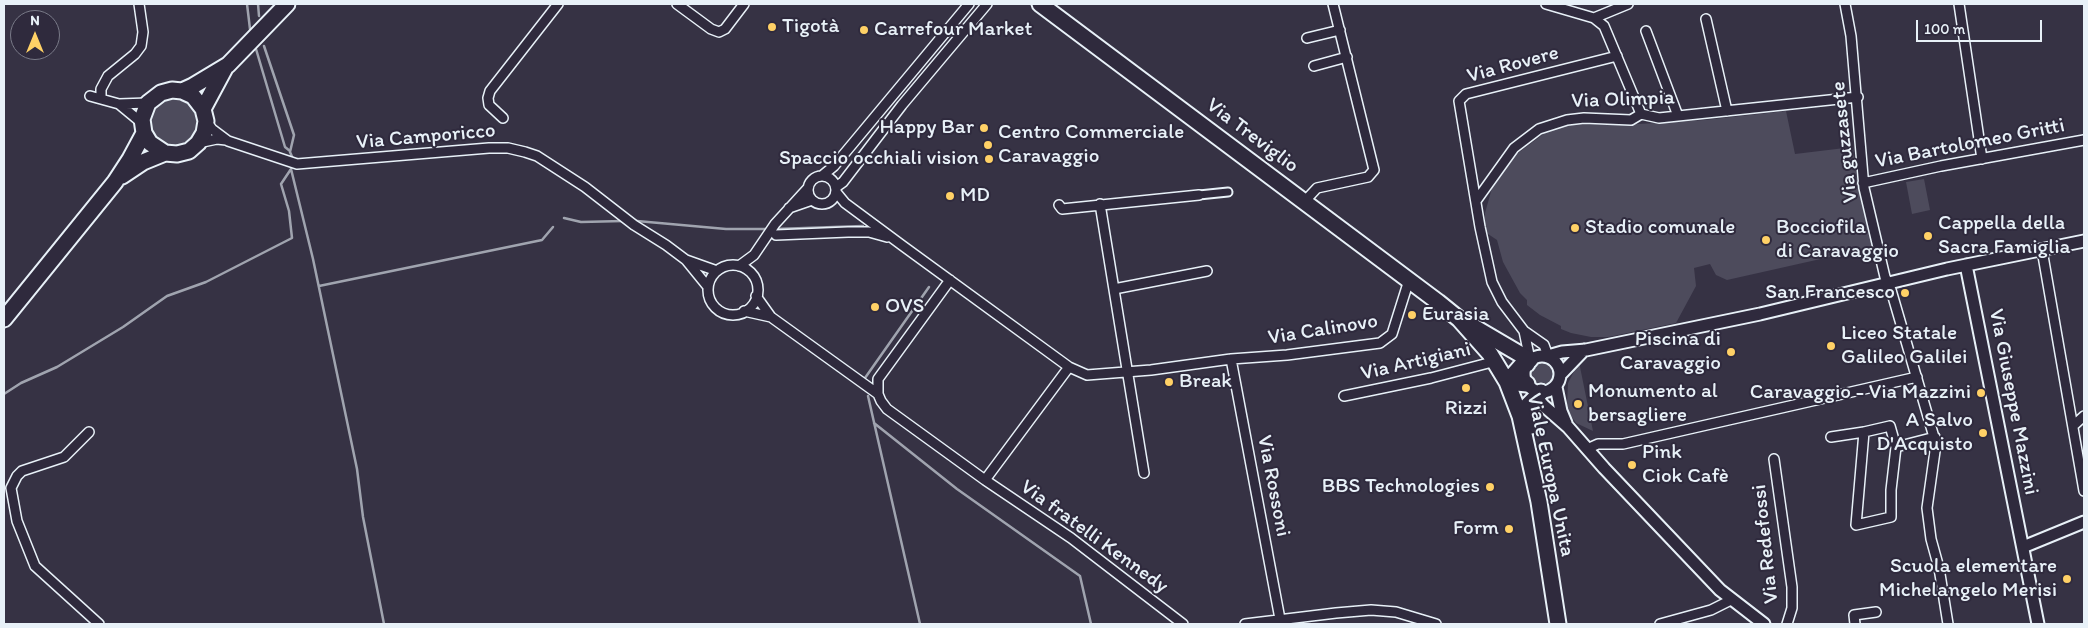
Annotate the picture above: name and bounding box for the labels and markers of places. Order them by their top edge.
place label: Tigotà [782,14,839,40]
place label: Carrefour Market [874,17,1032,43]
marker: Tigotà [766,21,778,33]
marker: Carrefour Market [858,24,870,36]
place label: Happy Bar [880,115,974,141]
place label: Centro Commerciale Caravaggio [998,120,1184,170]
marker: Happy Bar [978,122,990,134]
marker: Centro Commerciale Caravaggio [982,139,994,151]
place label: Spaccio occhiali vision [779,146,979,172]
marker: Spaccio occhiali vision [983,153,995,165]
place label: MD [960,183,990,209]
marker: MD [944,190,956,202]
place label: Cappella della Sacra Famiglia [1938,211,2070,261]
place label: Stadio comunale [1585,215,1735,241]
place label: Bocciofila di Caravaggio [1776,215,1899,265]
marker: Stadio comunale [1569,222,1581,234]
marker: Cappella della Sacra Famiglia [1922,230,1934,242]
marker: Bocciofila di Caravaggio [1760,234,1772,246]
place label: San Francesco [1765,280,1895,306]
marker: San Francesco [1899,287,1911,299]
place label: OVS [885,294,924,320]
marker: OVS [869,301,881,313]
place label: Eurasia [1422,302,1489,328]
marker: Eurasia [1406,309,1418,321]
place label: Liceo Statale Galileo Galilei [1841,321,1967,371]
place label: Piscina di Caravaggio [1620,327,1721,377]
marker: Liceo Statale Galileo Galilei [1825,340,1837,352]
marker: Piscina di Caravaggio [1725,346,1737,358]
place label: Break [1179,369,1232,395]
marker: Break [1163,376,1175,388]
place label: Monumento al bersagliere [1588,379,1718,429]
place label: Caravaggio - Via Mazzini [1750,380,1971,406]
marker: Rizzi [1460,382,1472,394]
marker: Caravaggio - Via Mazzini [1975,387,1987,399]
place label: Rizzi [1445,396,1487,422]
marker: Monumento al bersagliere [1572,398,1584,410]
place label: A Salvo D'Acquisto [1876,408,1973,458]
marker: A Salvo D'Acquisto [1977,427,1989,439]
place label: Pink Ciok Cafè [1642,440,1729,490]
marker: Pink Ciok Cafè [1626,459,1638,471]
place label: BBS Technologies [1322,474,1480,500]
marker: BBS Technologies [1484,481,1496,493]
place label: Form [1453,516,1499,542]
marker: Form [1503,523,1515,535]
place label: Scuola elementare Michelangelo Merisi [1879,554,2057,604]
marker: Scuola elementare Michelangelo Merisi [2061,573,2073,585]

